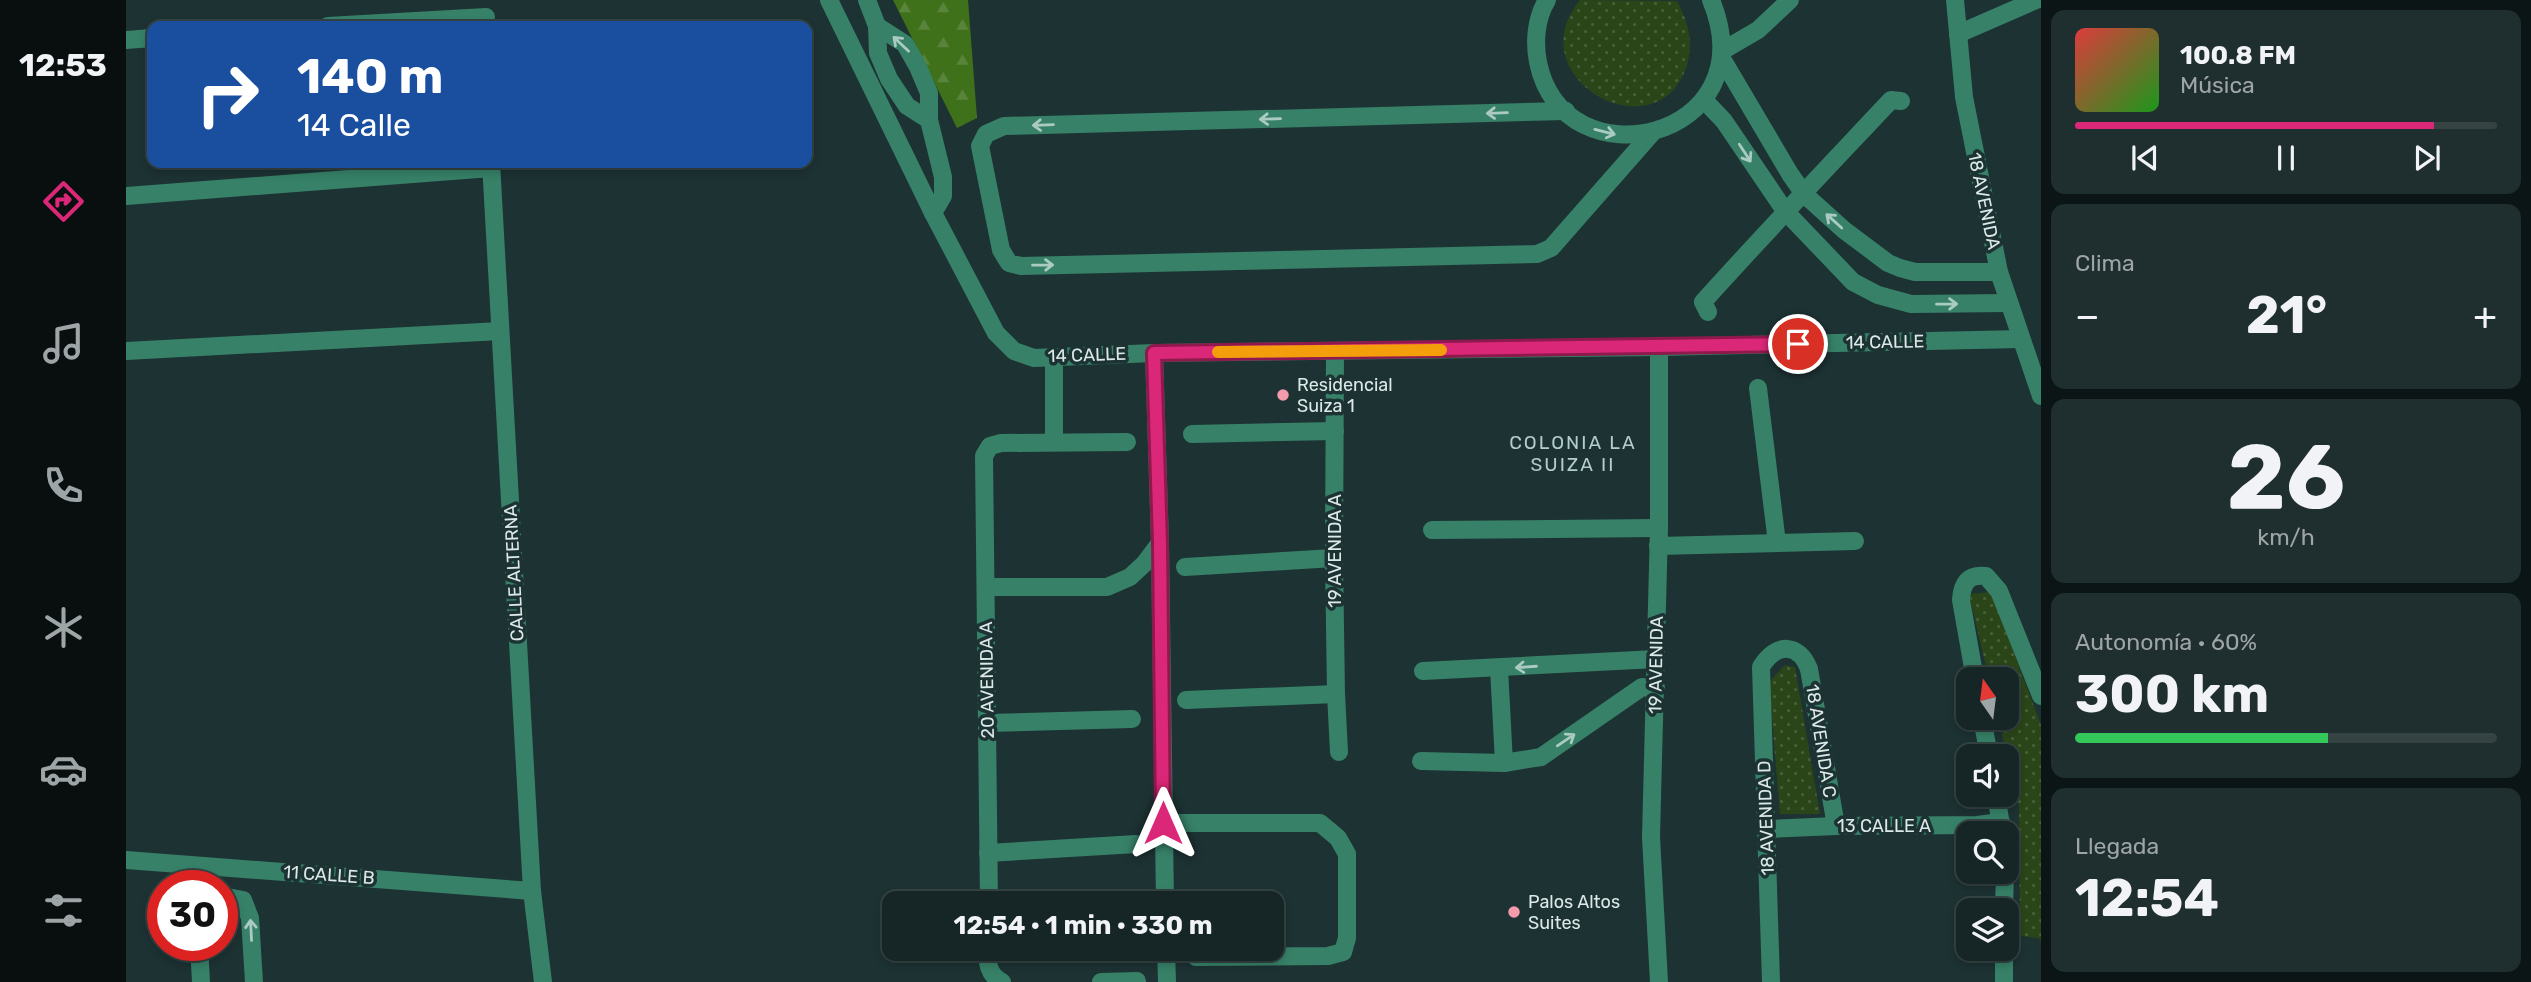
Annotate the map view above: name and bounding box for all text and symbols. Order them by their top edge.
one-way arrow [892,35,909,52]
text: 100.8 FM [2180,40,2296,71]
text: 12:53 [19,46,107,84]
text: 140 m [297,47,443,105]
icon: right [182,49,273,140]
text: Música [2180,71,2255,99]
text: 14 Calle [297,106,411,144]
one-way arrow [1486,107,1509,120]
one-way arrow [1259,113,1282,126]
one-way arrow [1031,119,1054,132]
one-way arrow [1594,126,1616,139]
icon: previous [2126,139,2164,177]
icon: pause [2267,139,2305,177]
icon: next [2408,139,2446,177]
one-way arrow [1739,143,1753,163]
street label: 18 AVENIDA [1963,150,2005,252]
icon: directions [39,177,88,226]
one-way arrow [1825,213,1843,229]
text: Clima [2075,249,2135,277]
one-way arrow [1032,259,1055,272]
text: 21° [2246,284,2327,346]
text: − [2075,293,2100,339]
text: + [2473,293,2497,339]
one-way arrow [1936,297,1959,311]
pin [1768,314,1828,374]
icon: music [39,319,88,368]
icon: arrive [1779,325,1817,363]
street label: 14 CALLE [1846,330,1924,354]
street label: 14 CALLE [1047,343,1127,367]
place label: Residencial Suiza 1 [1297,374,1393,417]
marker: Residencial Suiza 1 [1275,387,1291,403]
text: 26 [2227,423,2345,531]
district label: COLONIA LA SUIZA II [1509,431,1637,476]
icon: phone [39,461,88,510]
street label: 19 AVENIDA A [1324,494,1346,608]
street label: CALLE ALTERNA [499,504,529,642]
text: km/h [2257,523,2315,551]
icon: climate [39,603,88,652]
street label: 19 AVENIDA [1644,616,1668,714]
street label: 20 AVENIDA A [975,621,999,739]
text: Autonomía · 60% [2075,628,2257,656]
one-way arrow [1515,660,1538,673]
text: 300 km [2075,663,2269,725]
north arrow [1956,667,2020,730]
map controls [1956,667,2019,961]
street label: 18 AVENIDA C [1801,683,1841,799]
one-way arrow [1556,732,1576,746]
button: sound [1956,744,2019,807]
icon: car [39,745,88,794]
street label: 18 AVENIDA D [1753,760,1779,876]
position arrow [1126,786,1200,860]
street label: 13 CALLE A [1837,815,1931,837]
button: search [1956,821,2019,884]
text: Llegada [2075,832,2159,860]
street label: 11 CALLE B [283,861,375,889]
text: 12:54 [2075,867,2219,929]
speed limit sign: 30 [147,870,238,961]
icon: filters [39,886,88,935]
place label: Palos Altos Suites [1528,891,1620,934]
button: layers [1956,898,2019,961]
marker: Palos Altos Suites [1506,904,1522,920]
text: 12:54 · 1 min · 330 m [953,910,1213,941]
one-way arrow [244,920,257,942]

